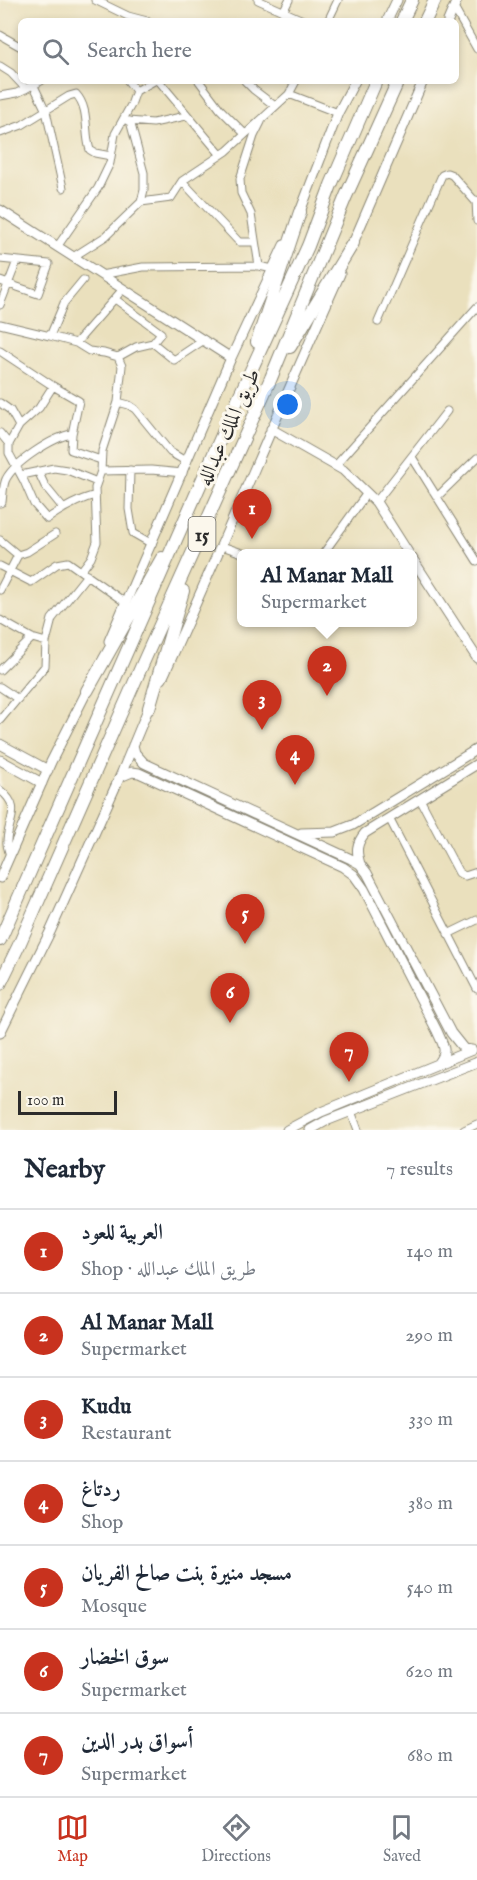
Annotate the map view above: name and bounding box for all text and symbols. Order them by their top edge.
search box [18,18,459,84]
icon: search [39,35,72,68]
text: Search here [87,37,192,65]
street label: طريق الملك عبدالله [191,365,267,491]
your location [273,390,302,419]
pin: 1 [232,490,272,539]
road number: 15 [188,517,216,551]
popup [237,549,417,627]
text: Al Manar Mall [261,562,393,590]
text: Supermarket [261,590,367,615]
pin: 2 [308,646,346,696]
pin: 3 [242,680,282,730]
pin: 4 [276,736,314,785]
pin: 5 [226,894,264,944]
pin: 6 [210,974,250,1023]
pin: 7 [330,1032,368,1082]
scale bar [18,1088,117,1116]
text: 100 m [27,1091,64,1111]
text: Nearby [24,1153,105,1186]
text: 7 results [386,1157,453,1182]
text: العربية للعود [81,1219,163,1247]
text: 1 [40,1239,47,1264]
text: 140 m [406,1239,453,1264]
text: Shop · طريق الملك عبدالله [81,1257,256,1282]
text: Al Manar Mall [81,1309,213,1337]
text: 2 [39,1323,48,1348]
text: 290 m [405,1323,453,1348]
text: Supermarket [81,1337,187,1362]
text: Kudu [81,1393,131,1421]
text: 3 [40,1407,47,1432]
text: 330 m [408,1407,453,1432]
text: Restaurant [81,1421,172,1446]
text: ردتاغ [81,1476,121,1504]
text: 4 [39,1491,48,1516]
text: 380 m [408,1491,453,1516]
text: Shop [81,1510,123,1535]
text: مسجد منيرة بنت صالح الفريان [81,1560,292,1588]
text: 5 [40,1575,47,1600]
text: 540 m [406,1575,453,1600]
text: Mosque [81,1594,147,1619]
text: سوق الخضار [81,1644,169,1672]
text: 6 [39,1659,48,1684]
text: 620 m [406,1659,453,1684]
text: Supermarket [81,1678,187,1703]
text: أسواق بدر الدين [81,1728,193,1756]
text: 7 [39,1743,48,1768]
text: 680 m [407,1743,453,1768]
text: Supermarket [81,1762,187,1787]
tab: Map [56,1811,89,1867]
tab: Directions [201,1811,271,1867]
tab: Saved [383,1811,421,1867]

